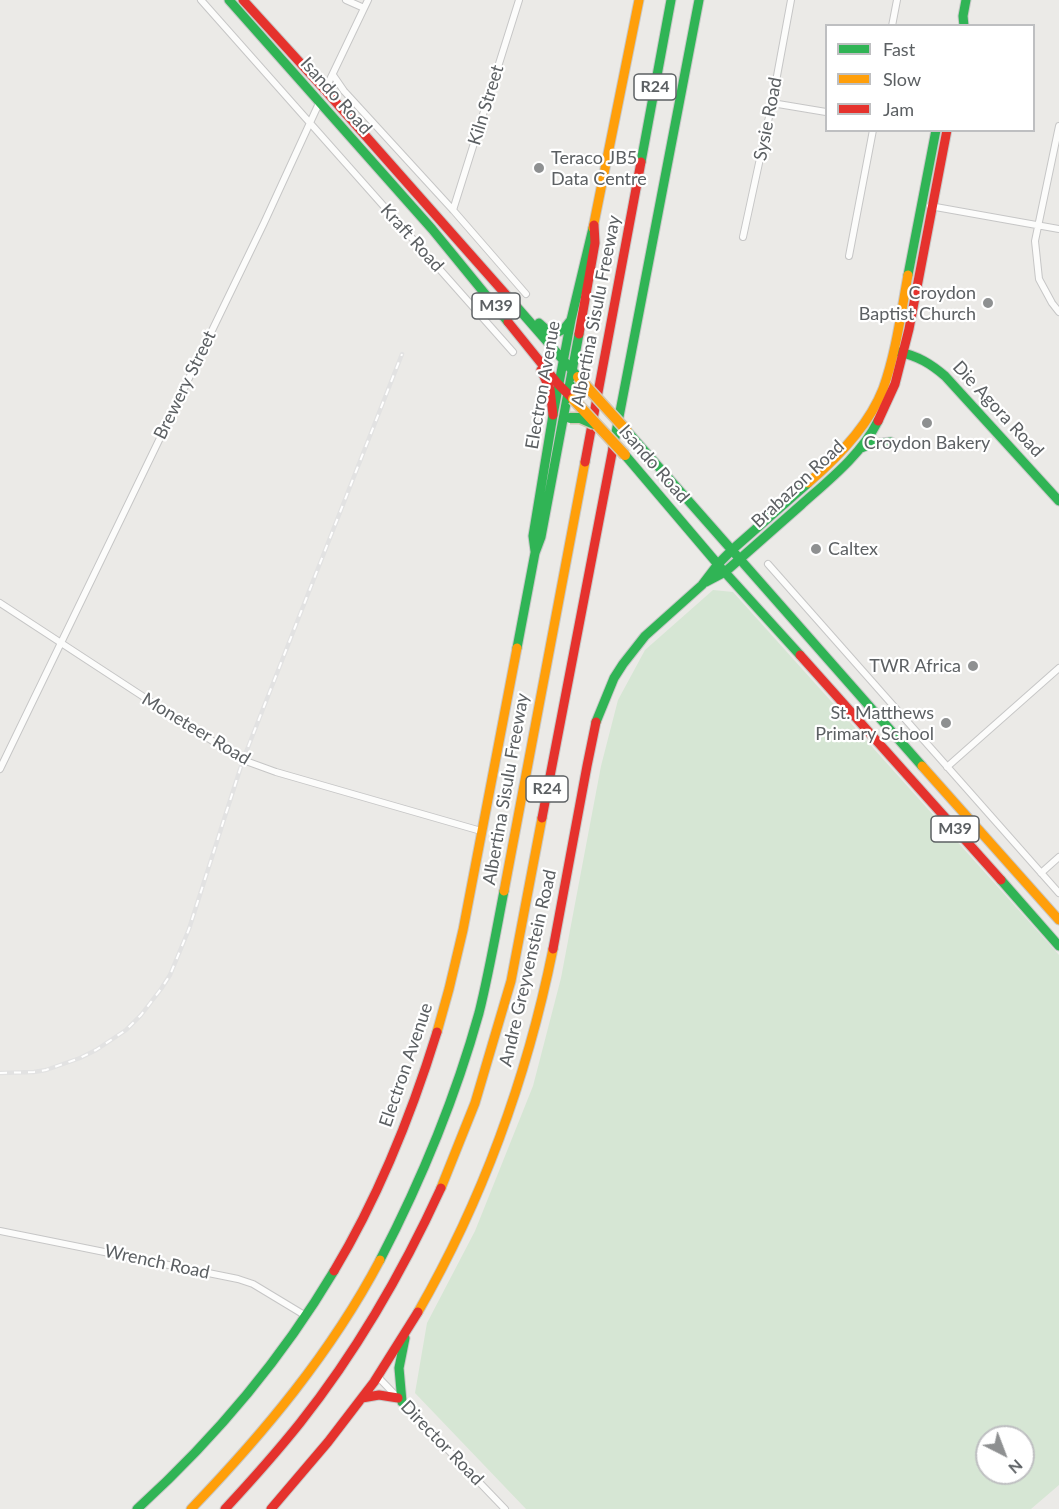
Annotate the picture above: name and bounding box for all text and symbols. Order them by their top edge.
legend [825,24,1035,132]
text: Fast [883,38,915,60]
street label: Isando Road [296,53,376,139]
street label: Kiln Street [464,62,508,148]
text: Slow [883,68,921,90]
road number: R24 [634,74,676,100]
street label: Sysie Road [749,75,787,163]
text: Jam [883,98,914,120]
place label: Teraco JB5 Data Centre [551,147,647,190]
marker: Teraco JB5 Data Centre [532,161,546,175]
street label: Kraft Road [376,200,448,276]
street label: Albertina Sisulu Freeway [567,213,625,409]
place label: Croydon Baptist Church [859,282,976,324]
road number: M39 [472,293,520,319]
marker: Croydon Baptist Church [981,296,995,310]
street label: Electron Avenue [521,319,565,451]
street label: Brewery Street [149,327,221,443]
street label: Die Agora Road [948,356,1048,462]
marker: Croydon Bakery [920,416,934,430]
street label: Isando Road [614,421,694,507]
place label: Croydon Bakery [864,432,990,454]
street label: Brabazon Road [747,436,849,532]
place label: Caltex [828,538,878,560]
marker: Caltex [809,542,823,556]
place label: TWR Africa [869,655,961,677]
marker: TWR Africa [966,659,980,673]
street label: Moneteer Road [138,688,254,770]
street label: Albertina Sisulu Freeway [478,691,534,887]
place label: St. Matthews Primary School [815,702,934,744]
marker: St. Matthews Primary School [939,716,953,730]
road number: R24 [526,776,568,802]
road number: M39 [931,816,979,842]
street label: Andre Greyvenstein Road [495,867,561,1069]
street label: Electron Avenue [375,1000,437,1130]
street label: Wrench Road [103,1240,211,1284]
street label: Director Road [396,1396,488,1490]
north arrow [975,1425,1035,1485]
text: N [1005,1456,1027,1478]

